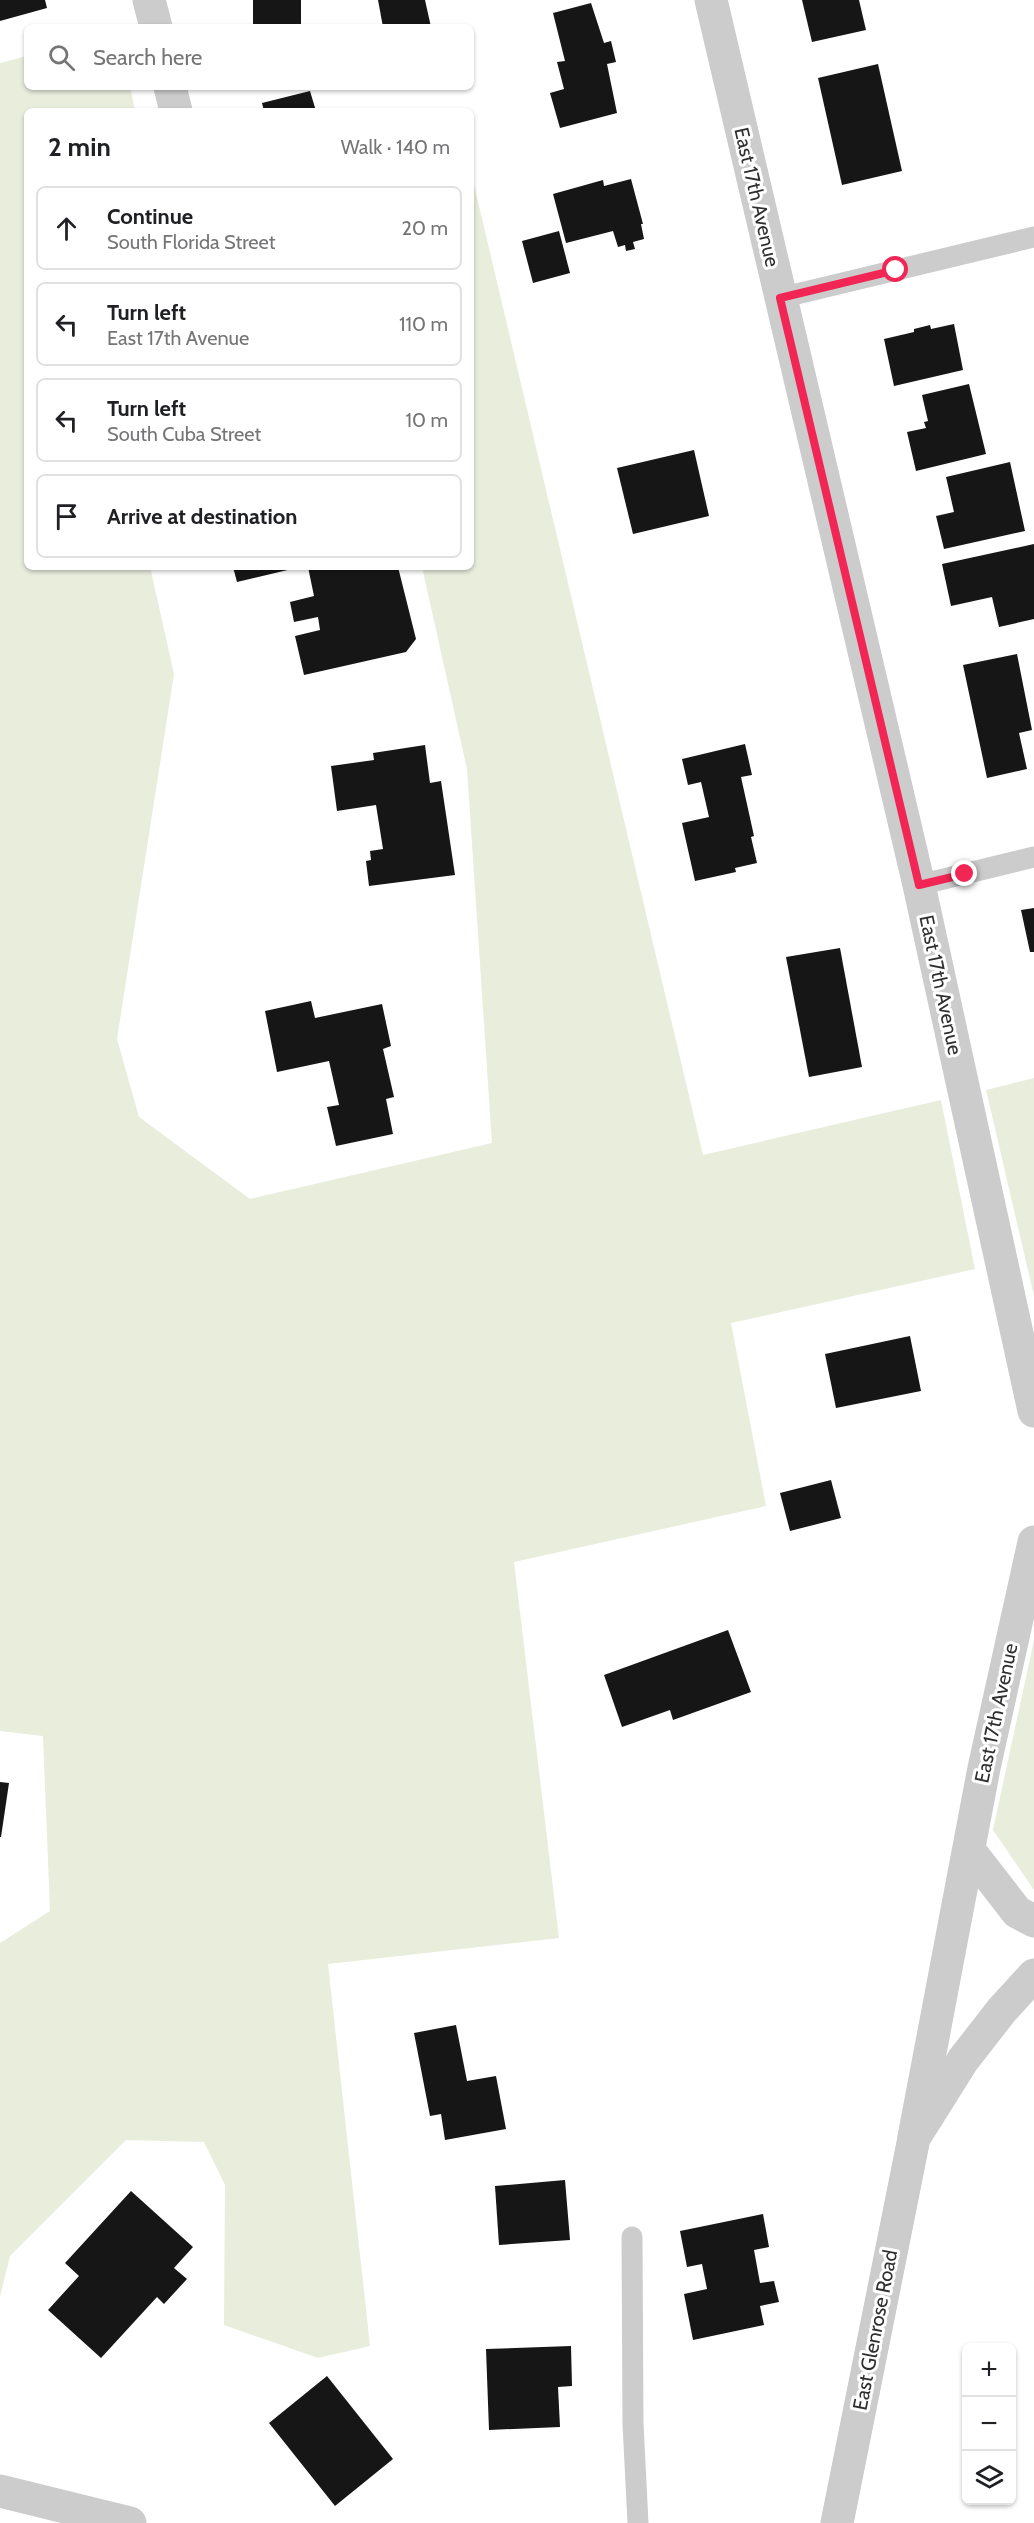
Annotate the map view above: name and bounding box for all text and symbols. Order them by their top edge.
search box [24,24,474,90]
icon: search [45,41,78,74]
text: Search here [93,44,202,71]
street label: East 17th Avenue [729,125,785,269]
text: 2 min [48,131,111,163]
text: Walk · 140 m [341,135,450,159]
text: Continue [107,203,193,230]
icon: ahead [50,212,83,245]
text: 20 m [402,216,448,240]
text: South Florida Street [107,230,275,254]
route start [882,256,908,282]
text: Turn left [107,299,186,326]
icon: left [50,308,83,341]
text: 110 m [399,312,448,336]
text: East 17th Avenue [107,326,249,350]
text: Turn left [107,395,186,422]
icon: left [50,404,83,437]
text: 10 m [405,408,448,432]
text: South Cuba Street [107,422,261,446]
icon: arrive [50,500,83,533]
text: Arrive at destination [107,503,297,530]
route end [951,860,977,886]
street label: East 17th Avenue [914,913,968,1057]
street label: East 17th Avenue [969,1641,1023,1785]
street label: East Glenrose Road [848,2248,902,2412]
map controls [962,2343,1016,2505]
button: + [962,2343,1016,2397]
button: − [962,2397,1016,2451]
button: layers [962,2451,1016,2505]

